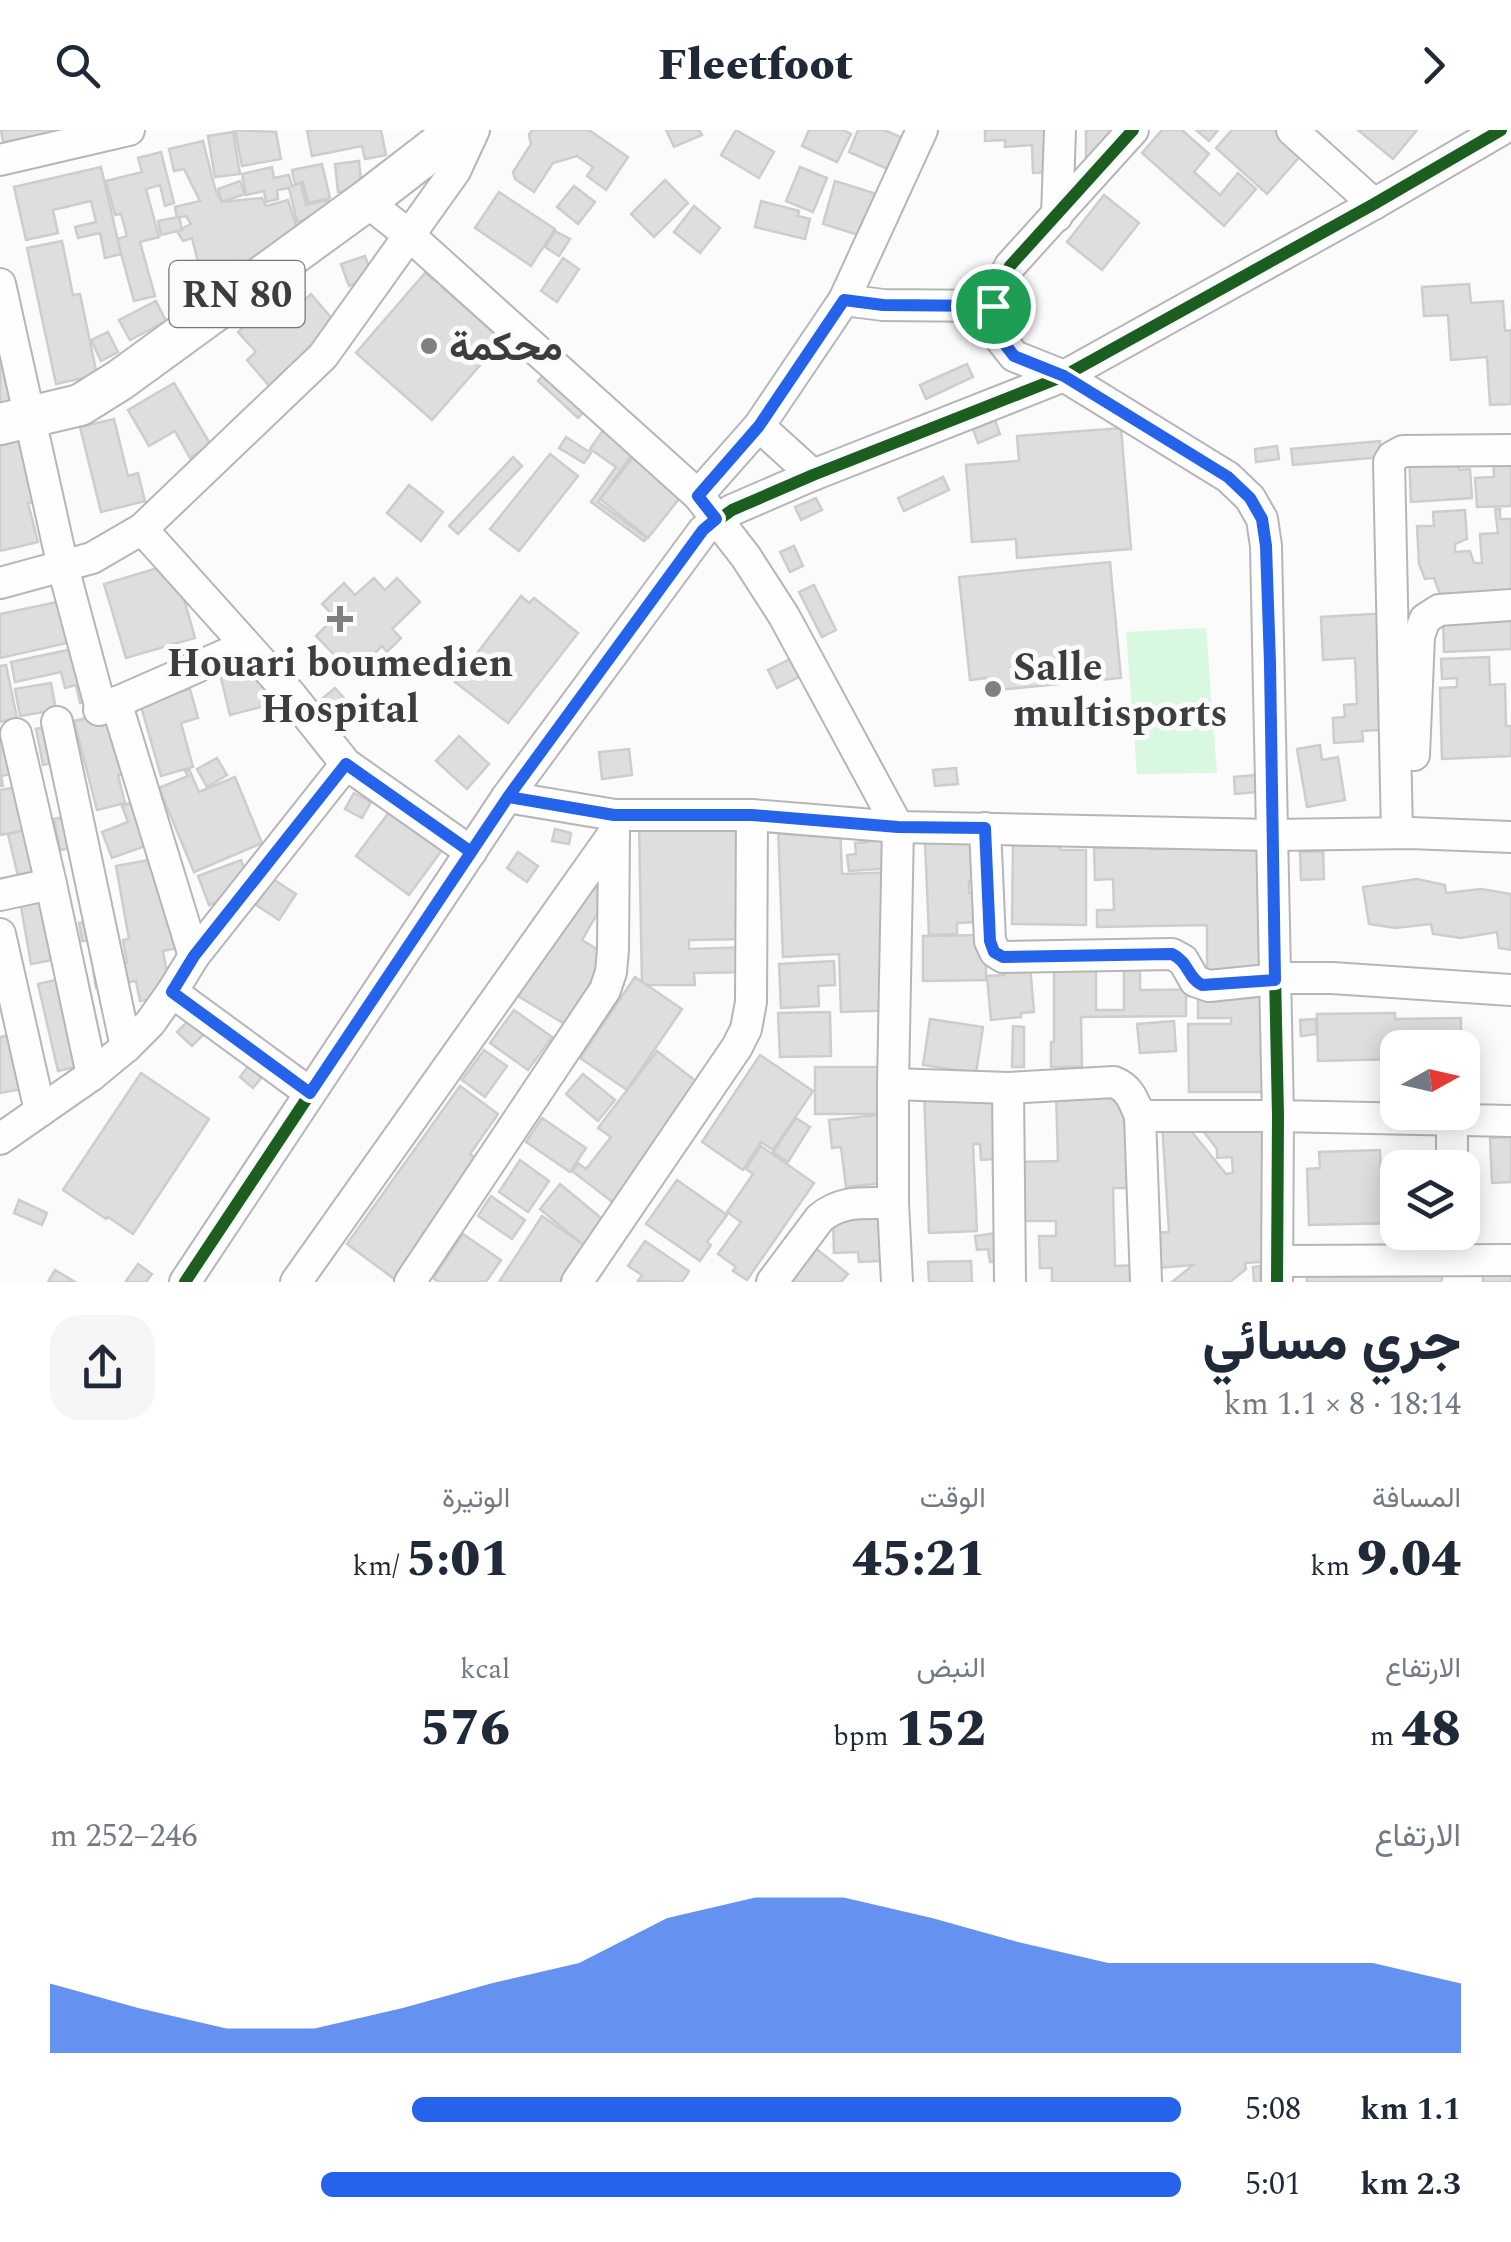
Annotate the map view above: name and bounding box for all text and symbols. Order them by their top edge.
text: Fleetfoot [658,31,853,100]
icon: search [50,38,105,93]
icon: forward [1406,38,1461,93]
road number: RN 80 [170,261,304,327]
pin [951,264,1036,349]
icon: arrive [966,279,1021,334]
place label: محكمة [449,318,563,379]
marker: محكمة [418,335,440,357]
marker: Houari boumedien Hospital [327,606,353,632]
place label: Houari boumedien Hospital [167,634,513,741]
place label: Salle multisports [1013,638,1228,745]
marker: Salle multisports [982,678,1004,700]
north arrow [1380,1030,1480,1130]
map controls [1380,1030,1480,1250]
button: layers [1380,1150,1480,1250]
text: جري مسائي [1202,1301,1461,1384]
button: share [50,1315,155,1420]
text: 18:14 · 8 × 1.1 km [1224,1380,1461,1429]
text: الوتيرة [442,1477,510,1520]
text: الوقت [920,1477,986,1520]
text: المسافة [1372,1477,1461,1520]
text: 5:01 [406,1522,510,1598]
text: 45:21 [852,1522,986,1598]
text: 9.04 [1357,1522,1461,1598]
text: /km [353,1545,406,1588]
text: km [1310,1545,1357,1588]
text: النبض [916,1647,986,1690]
text: الارتفاع [1385,1647,1461,1690]
text: kcal [460,1648,510,1691]
text: 576 [420,1691,510,1767]
text: 152 [896,1692,986,1768]
text: 48 [1401,1692,1461,1768]
text: bpm [833,1715,896,1758]
text: m [1370,1715,1401,1758]
text: 246–252 m [50,1812,198,1861]
text: الارتفاع [1374,1812,1461,1861]
text: 5:08 [1245,2085,1301,2134]
text: 1.1 km [1360,2085,1461,2134]
text: 5:01 [1245,2160,1301,2209]
text: 2.3 km [1360,2160,1461,2209]

